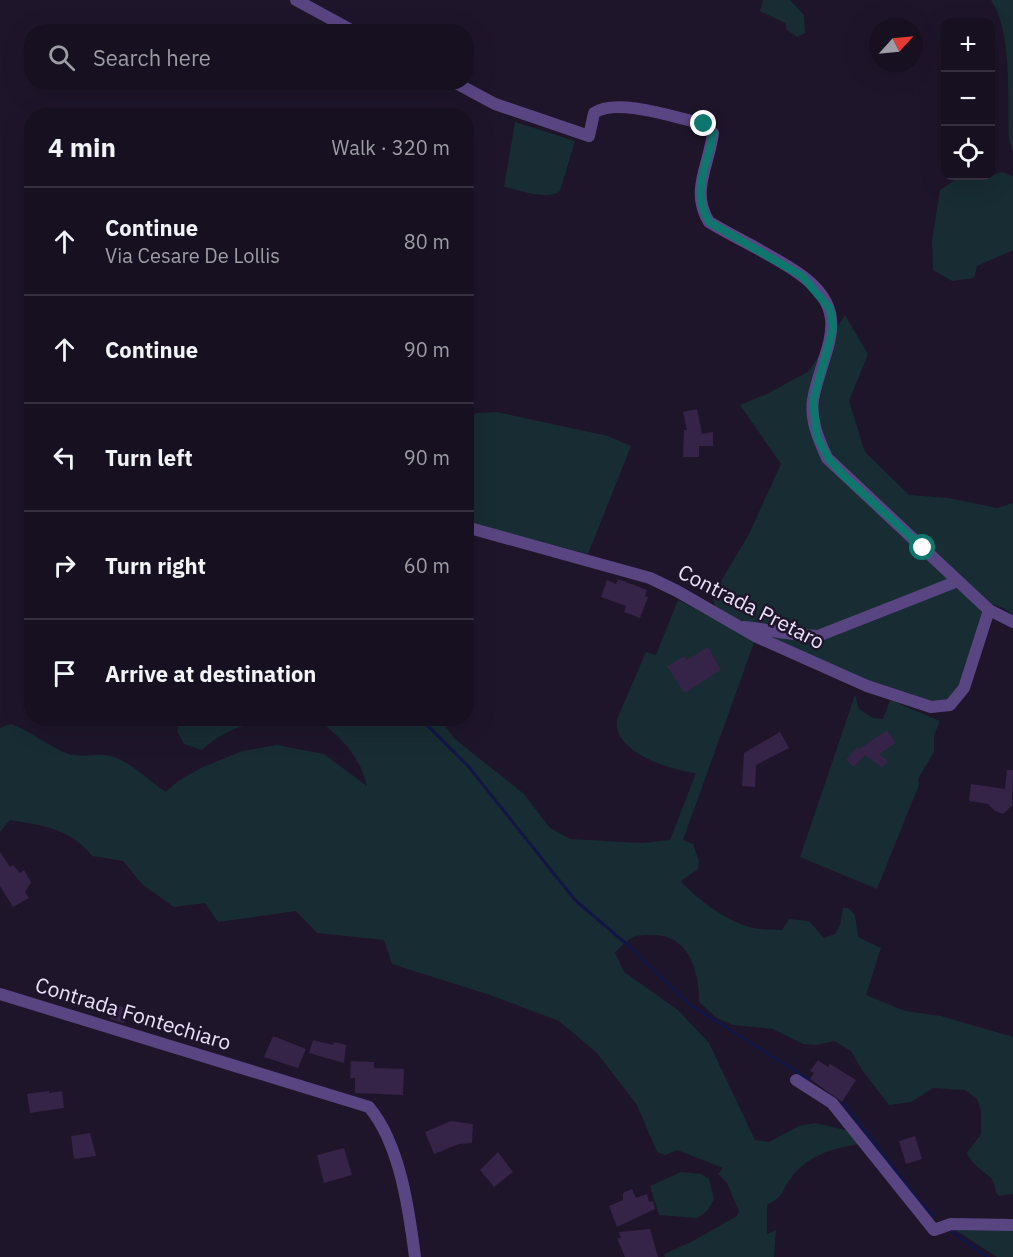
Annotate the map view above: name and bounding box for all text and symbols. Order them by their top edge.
north arrow [869,18,923,72]
map controls [941,18,995,180]
button: + [941,18,995,72]
search box [24,24,474,90]
icon: search [45,41,78,74]
text: Search here [93,43,211,72]
button: − [941,72,995,126]
route end [690,110,716,136]
button: locate [941,126,995,180]
text: 4 min [48,130,116,164]
text: Walk · 320 m [332,134,450,161]
text: Continue [105,213,198,242]
icon: ahead [48,225,81,258]
text: 80 m [404,228,450,255]
text: Via Cesare De Lollis [105,242,280,269]
icon: ahead [48,333,81,366]
text: Continue [105,335,198,364]
text: 90 m [404,336,450,363]
icon: left [48,441,81,474]
text: Turn left [105,443,193,472]
text: 90 m [404,444,450,471]
route start [909,534,935,560]
icon: right [48,549,81,582]
text: Turn right [105,551,206,580]
text: 60 m [404,552,450,579]
street label: Contrada Pretaro [673,557,829,655]
icon: arrive [48,657,81,690]
text: Arrive at destination [105,659,316,688]
street label: Contrada Fontechiaro [32,970,235,1056]

